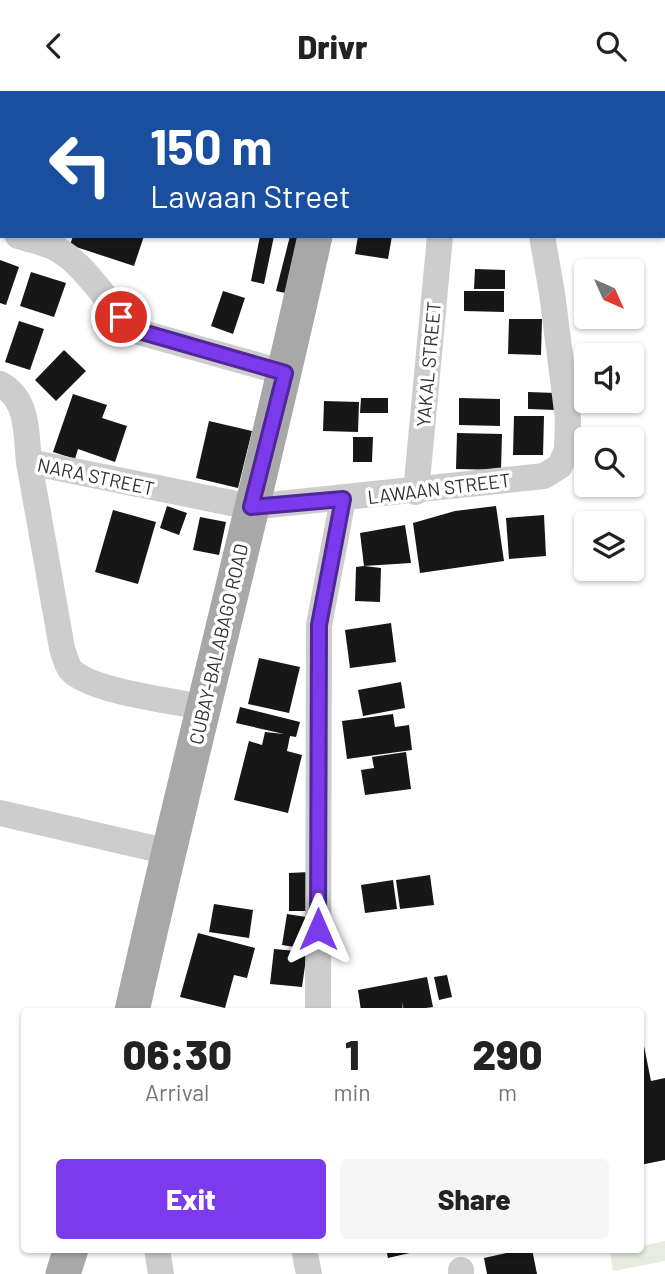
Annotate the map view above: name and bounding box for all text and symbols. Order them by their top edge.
icon: back [35,27,73,65]
text: Drivr [297,27,368,65]
icon: search [592,27,630,65]
text: 150 m [150,116,272,175]
icon: left [35,119,126,210]
text: Lawaan Street [150,176,351,214]
north arrow [574,259,644,329]
map controls [574,259,644,581]
pin [91,287,151,347]
icon: arrive [102,298,140,336]
street label: YAKAL STREET [411,300,445,428]
button: sound [574,343,644,413]
button: search [574,427,644,497]
street label: NARA STREET [35,452,157,500]
street label: LAWAAN STREET [366,468,512,508]
button: layers [574,511,644,581]
street label: CUBAY-BALABAGO ROAD [184,541,252,747]
position arrow [281,892,355,966]
text: 06:30 [122,1028,232,1078]
text: 1 [345,1028,360,1078]
text: 290 [472,1028,543,1078]
text: Arrival [145,1078,209,1106]
text: min [333,1078,371,1106]
text: m [498,1078,517,1106]
button: Exit [56,1159,326,1239]
button: Share [340,1159,609,1239]

